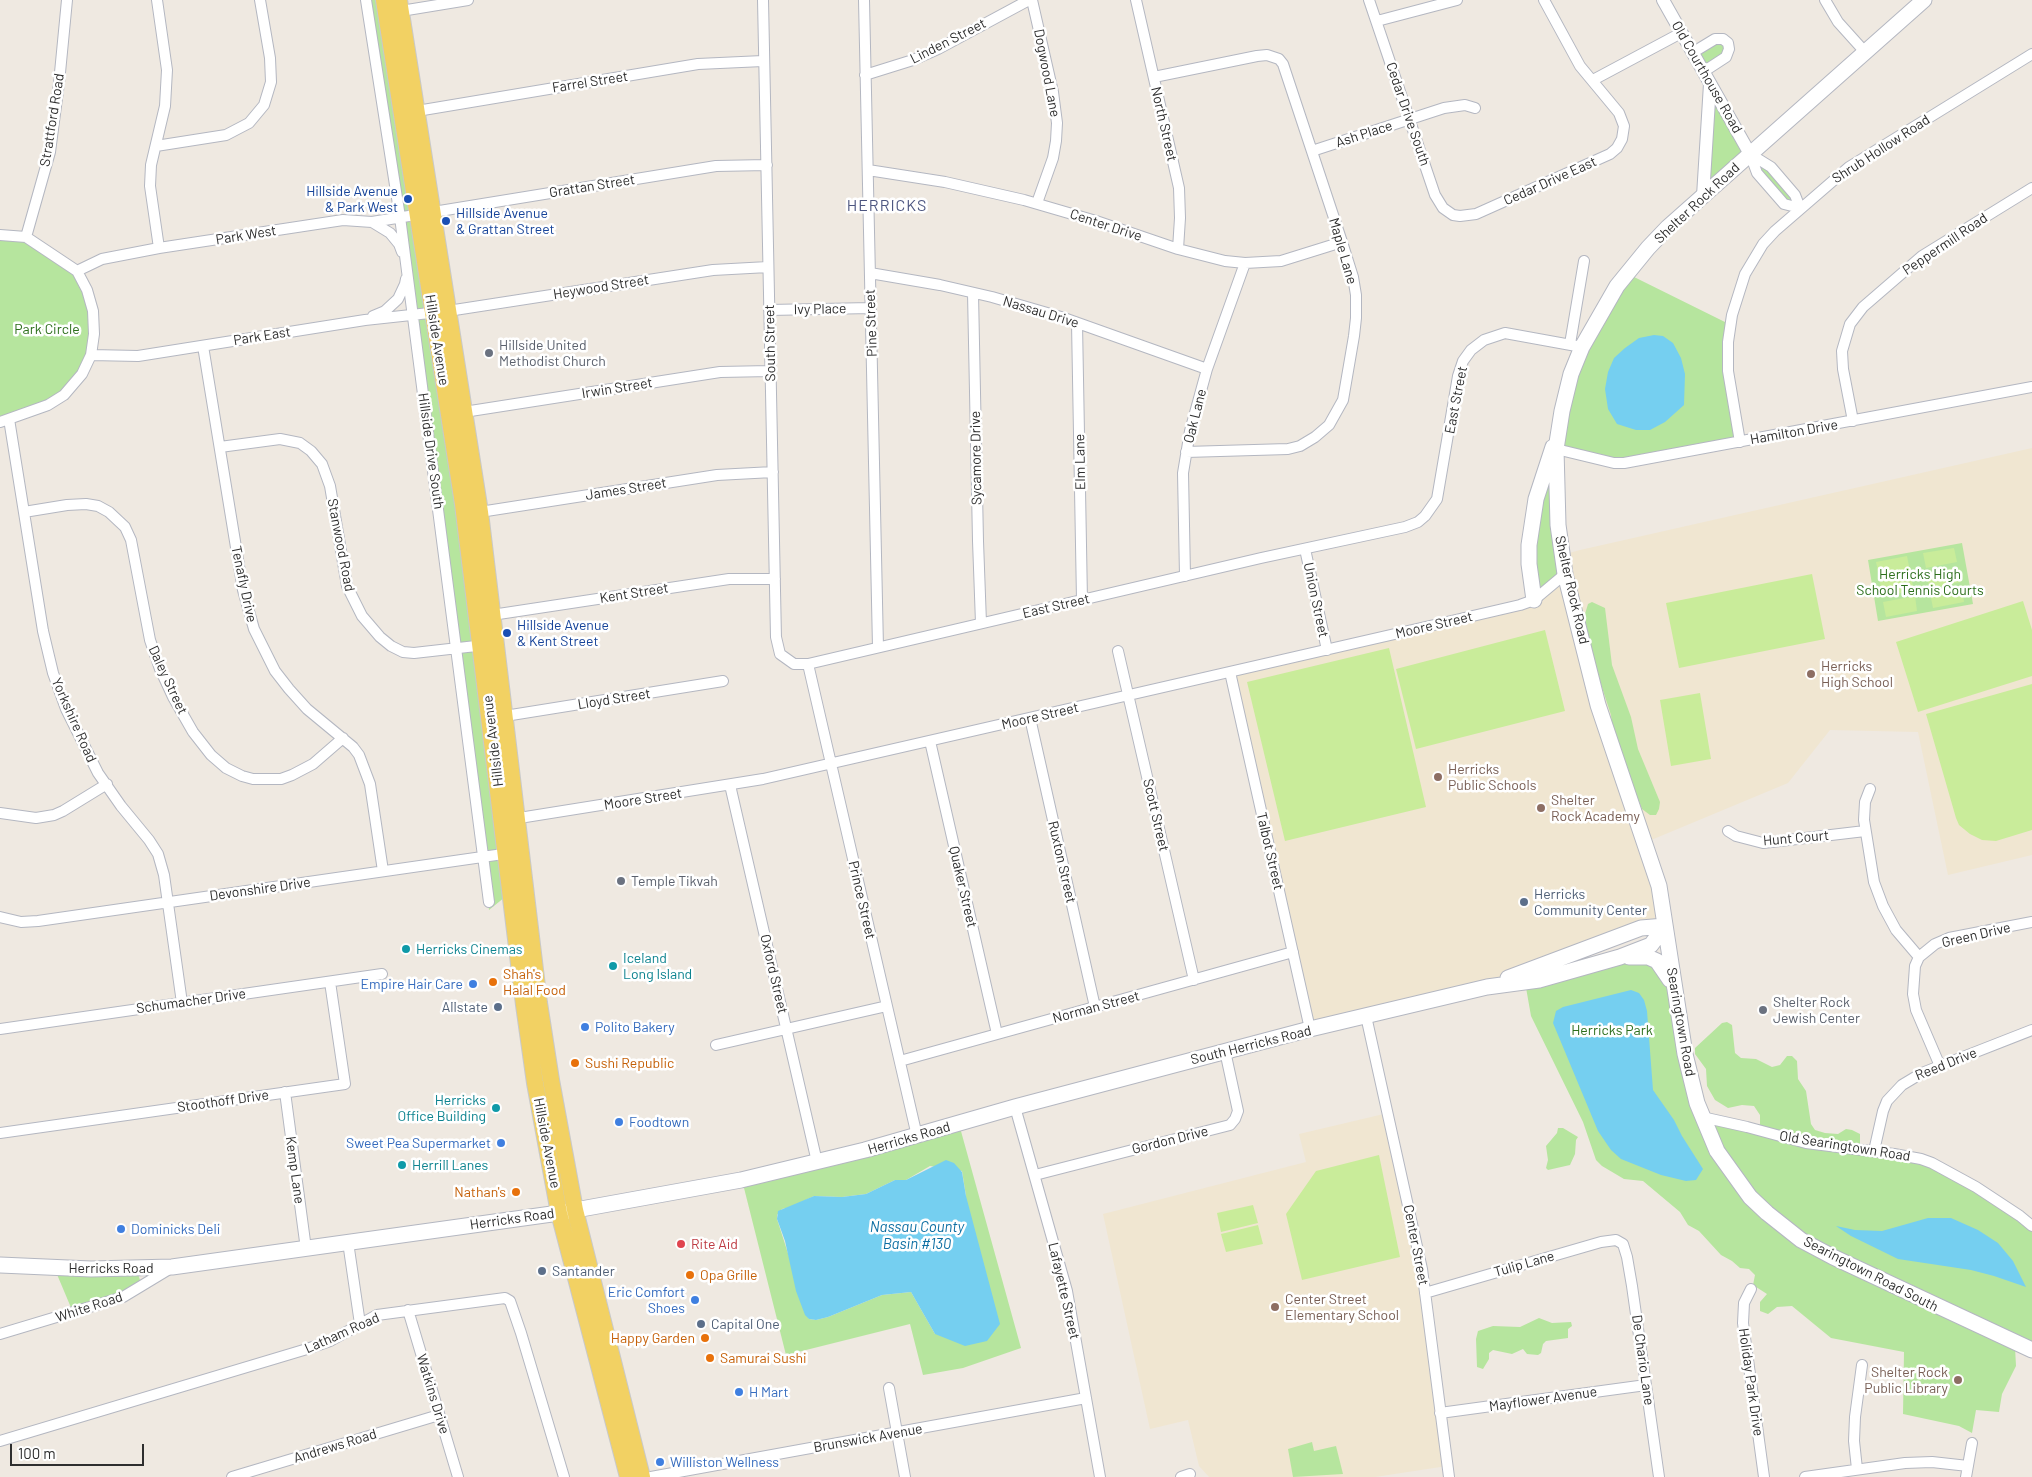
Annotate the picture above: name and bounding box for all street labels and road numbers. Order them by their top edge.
street label: Linden Street [907,15,989,67]
street label: Old Courthouse Road [1668,18,1746,136]
street label: Dogwood Lane [1030,28,1064,118]
street label: Cedar Drive South [1382,60,1434,168]
street label: Farrel Street [551,68,629,96]
street label: Strattford Road [36,72,68,168]
street label: North Street [1147,85,1181,163]
street label: Shrub Hollow Road [1829,111,1933,187]
street label: Ash Place [1333,117,1395,151]
street label: Cedar Drive East [1501,153,1599,209]
street label: Shelter Rock Road [1651,159,1743,247]
street label: Grattan Street [548,171,636,201]
street label: Center Drive [1068,205,1144,245]
street label: Peppermill Road [1899,209,1991,279]
street label: Maple Lane [1325,216,1361,286]
street label: Park West [215,222,277,248]
street label: Heywood Street [552,271,650,303]
street label: Pine Street [861,289,881,357]
street label: Nassau Drive [1001,292,1081,332]
street label: Hillside Avenue [422,293,452,387]
street label: Ivy Place [793,300,847,318]
street label: South Street [761,304,779,382]
street label: Park East [232,323,292,349]
street label: East Street [1441,365,1471,435]
street label: Irwin Street [580,374,654,402]
street label: Oak Lane [1180,387,1210,445]
street label: Hillside Drive South [415,392,447,510]
street label: Sycamore Drive [967,411,985,505]
street label: Hamilton Drive [1749,416,1839,448]
street label: Elm Lane [1071,434,1089,490]
street label: James Street [584,474,668,504]
street label: Stanwood Road [324,497,358,593]
street label: Shelter Rock Road [1551,534,1593,646]
street label: Tenafly Drive [228,544,260,624]
street label: Union Street [1300,561,1332,639]
street label: Kent Street [598,579,670,607]
street label: East Street [1021,590,1091,622]
street label: Moore Street [1394,608,1474,642]
street label: Daley Street [145,643,191,717]
street label: Yorkshire Road [48,675,100,765]
street label: Lloyd Street [576,685,652,713]
street label: Hillside Avenue [479,694,507,788]
street label: Moore Street [1000,699,1080,733]
street label: Scott Street [1139,777,1173,853]
street label: Moore Street [603,785,683,813]
street label: Talbot Street [1253,810,1287,892]
street label: Ruxton Street [1044,819,1080,905]
street label: Hunt Court [1762,827,1830,849]
street label: Quaker Street [945,845,981,929]
street label: Prince Street [845,859,879,941]
street label: Devonshire Drive [208,874,312,904]
street label: Green Drive [1940,919,2012,951]
street label: Oxford Street [757,933,791,1015]
street label: Searingtown Road [1663,966,1699,1078]
street label: Schumacher Drive [135,985,247,1017]
street label: Norman Street [1051,987,1141,1027]
street label: South Herricks Road [1189,1022,1313,1068]
street label: Reed Drive [1913,1044,1979,1084]
street label: Stoothoff Drive [176,1086,270,1116]
street label: Hillside Avenue [530,1096,564,1190]
street label: Herricks Road [866,1118,952,1158]
street label: Gordon Drive [1130,1122,1210,1158]
street label: Old Searingtown Road [1778,1127,1912,1165]
street label: Kemp Lane [282,1135,308,1205]
street label: Center Street [1400,1203,1432,1287]
street label: Herricks Road [469,1205,555,1233]
street label: Searingtown Road South [1801,1233,1941,1315]
street label: Lafayette Street [1045,1241,1083,1341]
street label: Tulip Lane [1492,1247,1556,1281]
street label: Herricks Road [68,1260,154,1276]
street label: White Road [53,1288,125,1326]
street label: Latham Road [302,1309,382,1357]
street label: De Chario Lane [1628,1314,1658,1406]
street label: Holiday Park Drive [1735,1327,1767,1437]
street label: Watkins Drive [413,1352,453,1436]
street label: Mayflower Avenue [1488,1383,1598,1415]
street label: Brunswick Avenue [812,1420,924,1456]
street label: Andrews Road [291,1425,379,1467]

